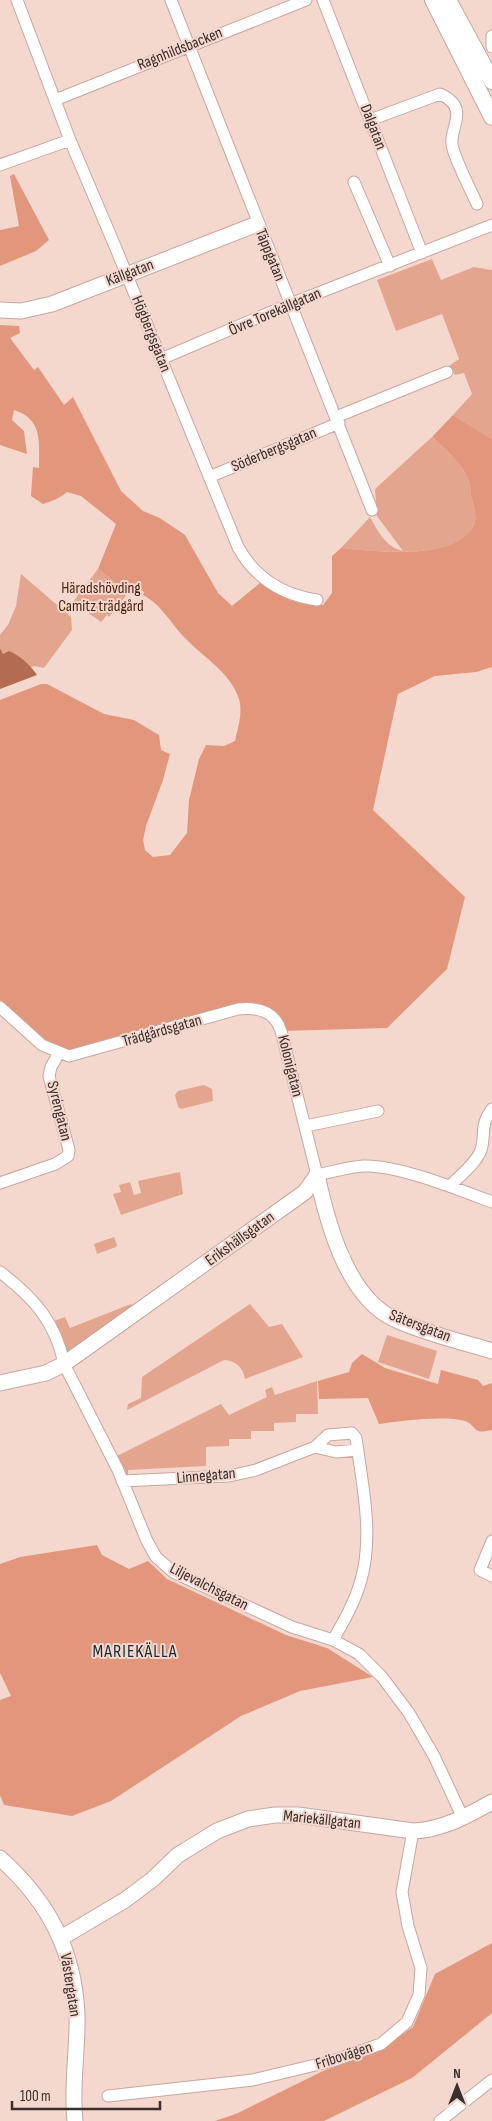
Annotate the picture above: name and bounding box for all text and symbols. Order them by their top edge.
street label: Ragnhildsbacken [135,23,225,75]
street label: Dalgatan [356,102,390,152]
street label: Täppgatan [251,226,289,284]
street label: Källgatan [104,255,156,291]
street label: Övre Torekällgatan [226,284,324,340]
street label: Högbergsgatan [127,293,175,375]
street label: Söderbergsgatan [229,424,319,476]
park label: Häradshövding Camitz trädgård [58,579,144,616]
street label: Trädgårdsgatan [120,1011,204,1051]
street label: Kolonigatan [273,1033,307,1099]
street label: Syréngatan [42,1079,76,1143]
street label: Erikshällsgatan [202,1208,278,1270]
street label: Sätersgatan [387,1306,453,1346]
street label: Linnegatan [176,1464,236,1488]
street label: Liljevalchsgatan [167,1559,251,1615]
district label: MARIEKÄLLA [93,1641,177,1662]
street label: Mariekällgatan [282,1806,362,1834]
street label: Västergatan [56,1952,84,2018]
street label: Fribovägen [313,2038,375,2074]
north arrow [432,2061,482,2111]
text: N [453,2065,461,2082]
scale bar [12,2078,160,2110]
text: 100 m [20,2087,51,2106]

